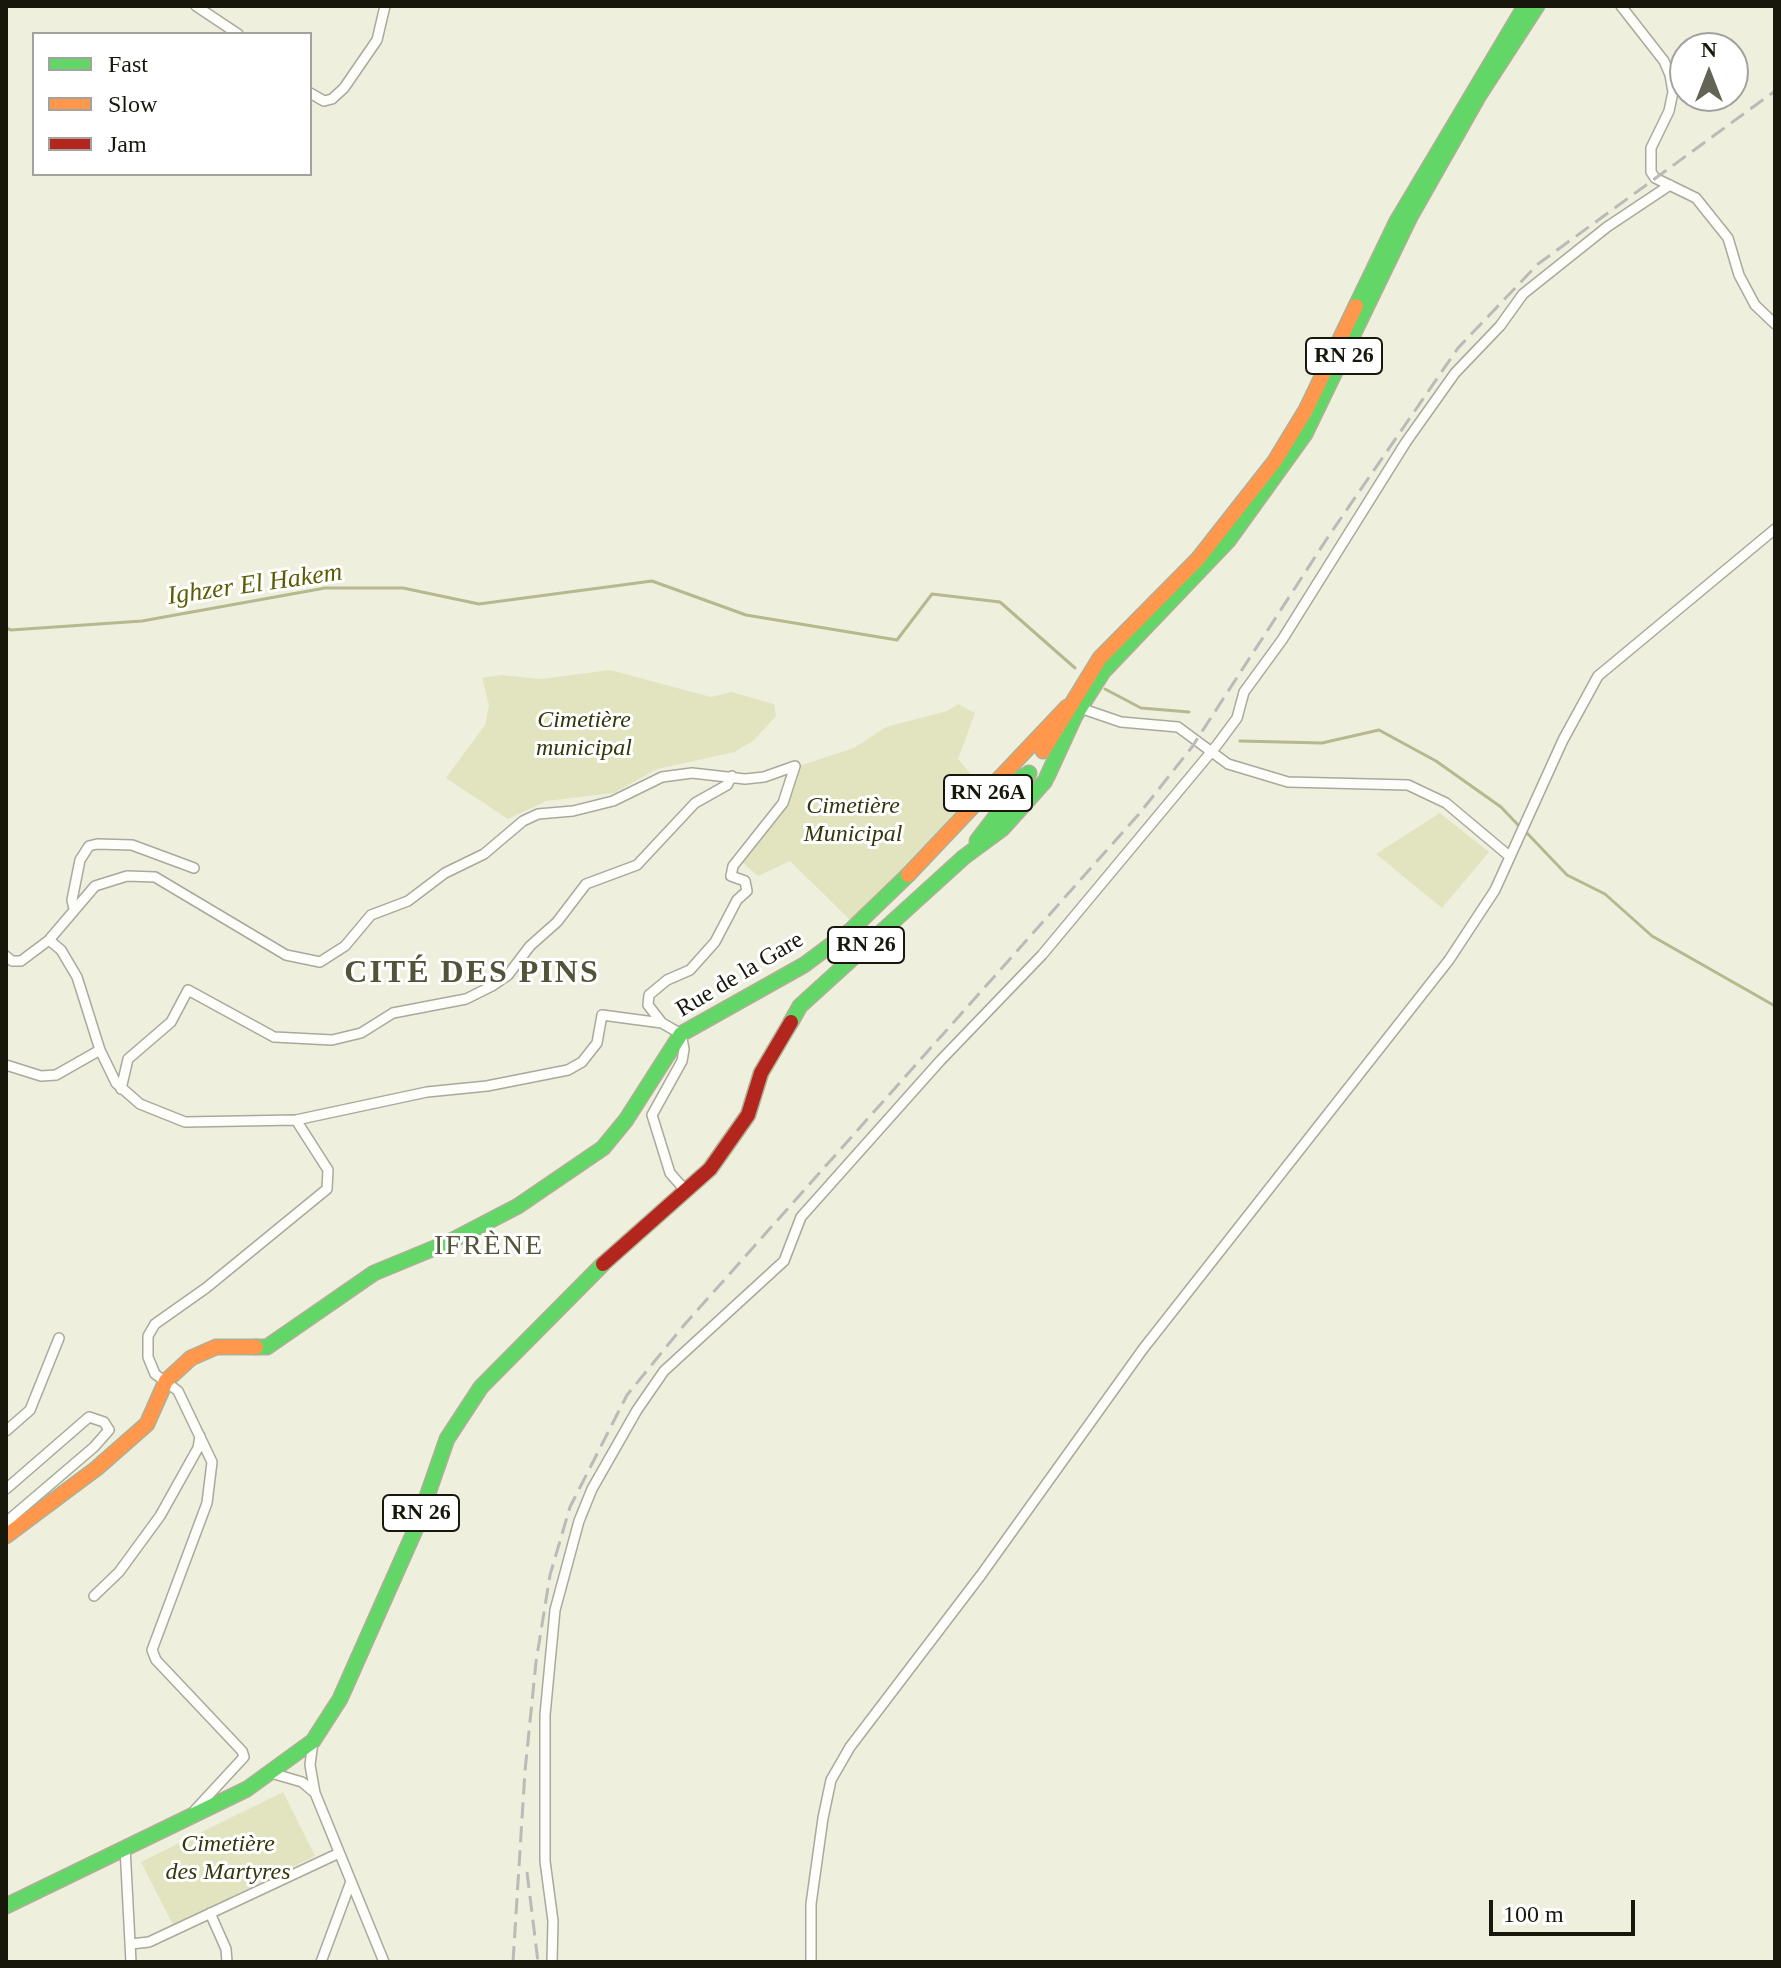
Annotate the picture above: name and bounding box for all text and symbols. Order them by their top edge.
legend [32,32,312,176]
north arrow [1669,32,1749,112]
text: N [1701,37,1717,62]
text: Fast [108,51,148,77]
text: Slow [108,91,157,117]
text: Jam [108,131,147,157]
road number: RN 26 [1306,338,1382,374]
water label: Ighzer El Hakem [165,557,345,613]
park label: Cimetière municipal [535,707,633,763]
road number: RN 26A [944,775,1032,811]
park label: Cimetière Municipal [804,793,902,849]
street label: Rue de la Gare [670,925,810,1025]
road number: RN 26 [828,927,904,963]
district label: CITÉ DES PINS [360,955,584,993]
district label: IFRÈNE [439,1230,539,1264]
road number: RN 26 [383,1495,459,1531]
park label: Cimetière des Martyres [161,1831,295,1887]
scale bar [1493,1884,1639,1934]
text: 100 m [1503,1901,1564,1927]

